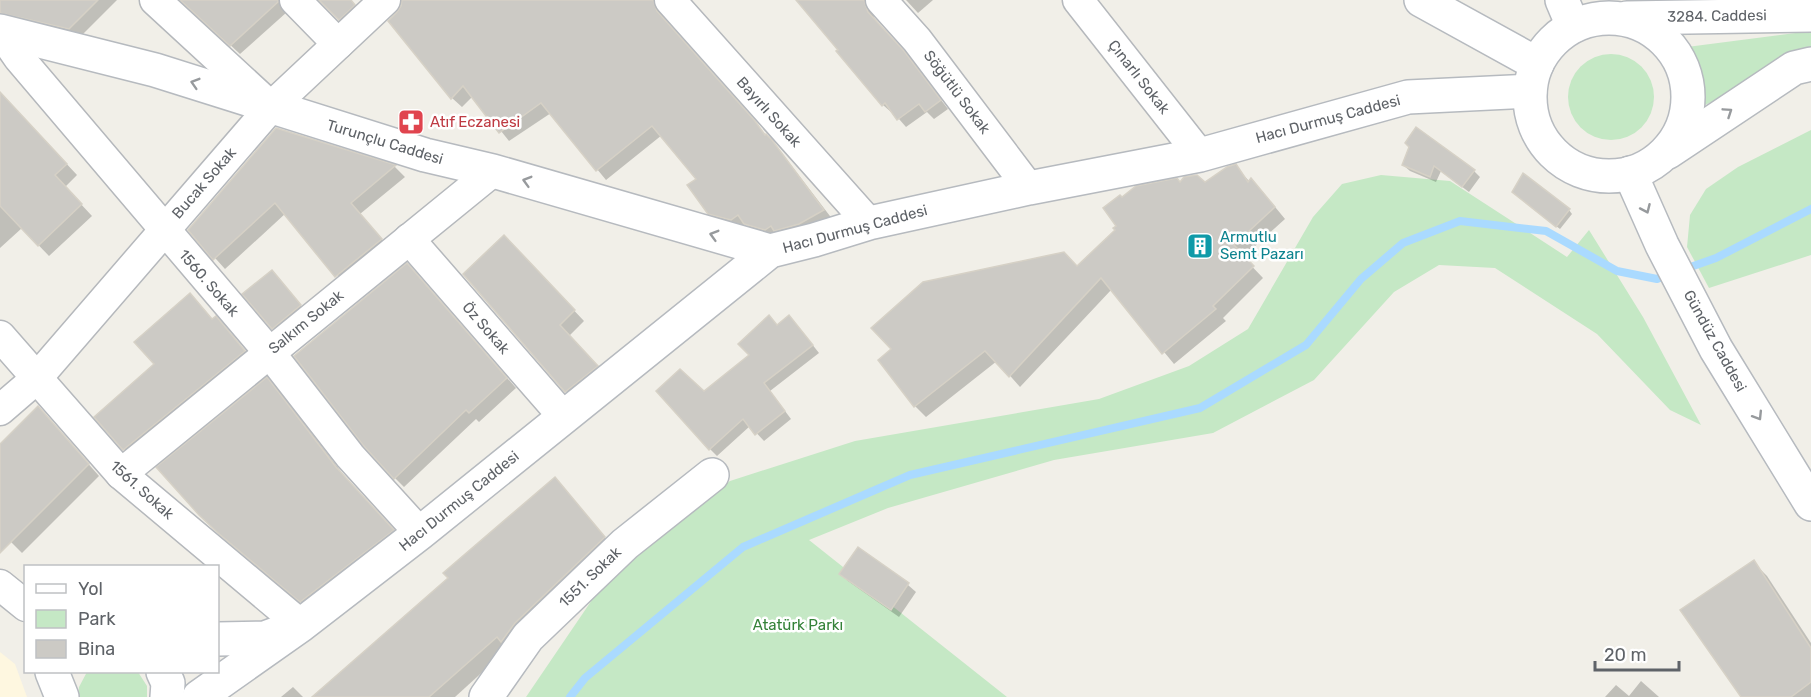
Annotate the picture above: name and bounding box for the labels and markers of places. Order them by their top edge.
pharmacy icon: Atıf Eczanesi [396,107,426,137]
place label: Atıf Eczanesi [430,113,520,131]
place label: Armutlu Semt Pazarı [1220,228,1304,263]
building icon: Armutlu Semt Pazarı [1185,231,1215,261]

